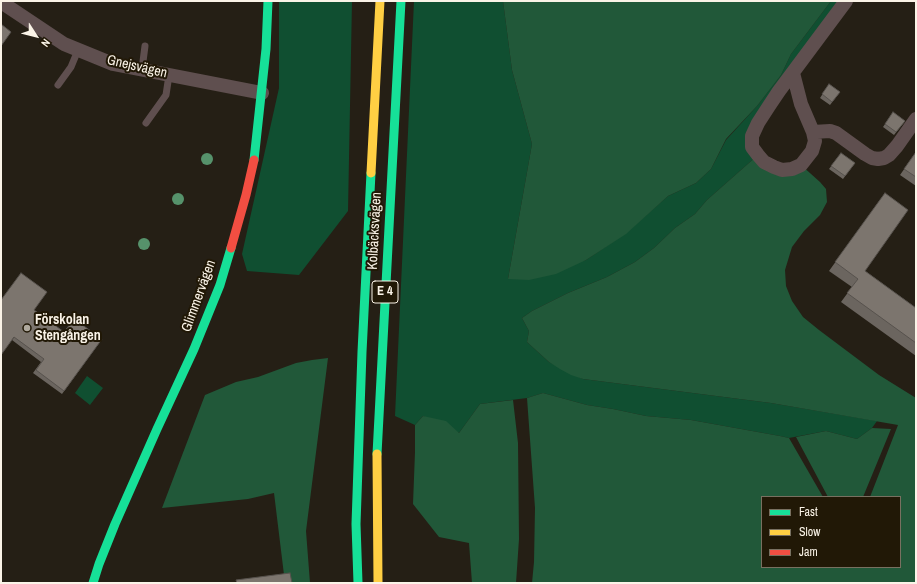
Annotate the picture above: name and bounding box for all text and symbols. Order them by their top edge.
north arrow [16,16,56,56]
text: N [38,36,53,50]
street label: Gnejsvägen [105,52,169,82]
street label: Kolbäcksvägen [365,192,385,270]
street label: Glimmervägen [178,258,220,334]
road number: E 4 [372,281,398,303]
place label: Förskolan Stengången [35,312,101,344]
marker: Förskolan Stengången [22,323,32,333]
legend [761,496,901,568]
text: Fast [799,504,818,520]
text: Slow [799,524,820,540]
text: Jam [799,544,818,560]

